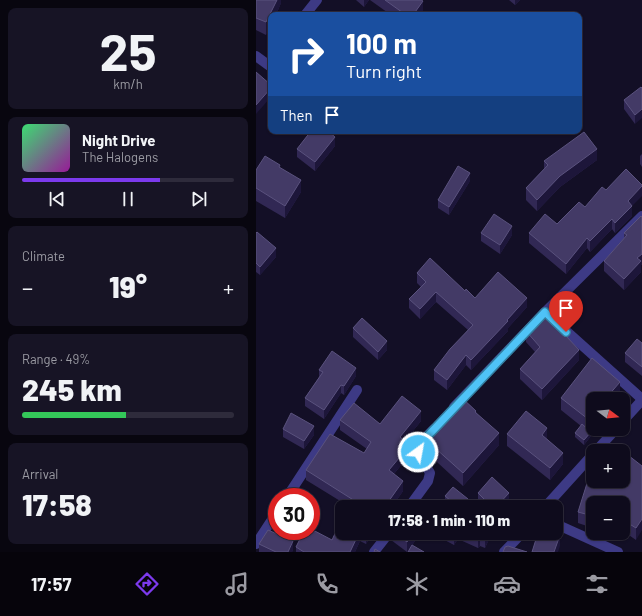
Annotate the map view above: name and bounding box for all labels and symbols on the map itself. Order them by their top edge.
pin [549,291,583,332]
north arrow [586,392,630,436]
position arrow [397,431,439,473]
speed limit sign: 30 [268,488,320,540]

